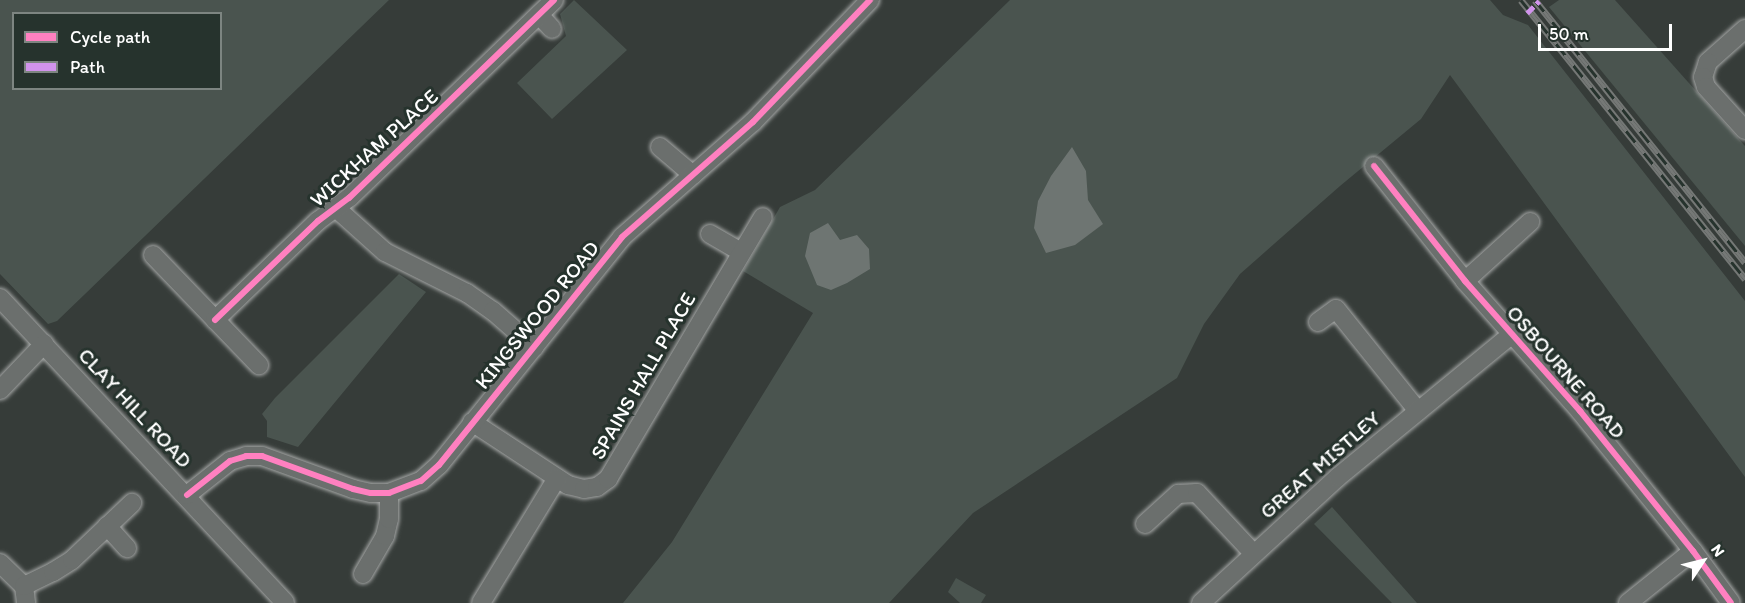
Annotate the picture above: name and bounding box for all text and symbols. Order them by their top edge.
legend [12,12,222,90]
scale bar [1541,12,1674,50]
text: 50 m [1549,23,1589,45]
text: Cycle path [70,26,150,48]
text: Path [70,56,105,78]
street label: WICKHAM PLACE [305,84,443,212]
street label: KINGSWOOD ROAD [470,236,604,394]
street label: SPAINS HALL PLACE [585,288,701,464]
street label: OSBOURNE ROAD [1502,301,1630,443]
street label: CLAY HILL ROAD [72,342,198,474]
street label: GREAT MISTLEY [1255,406,1385,524]
north arrow [1673,531,1733,591]
text: N [1707,541,1729,560]

